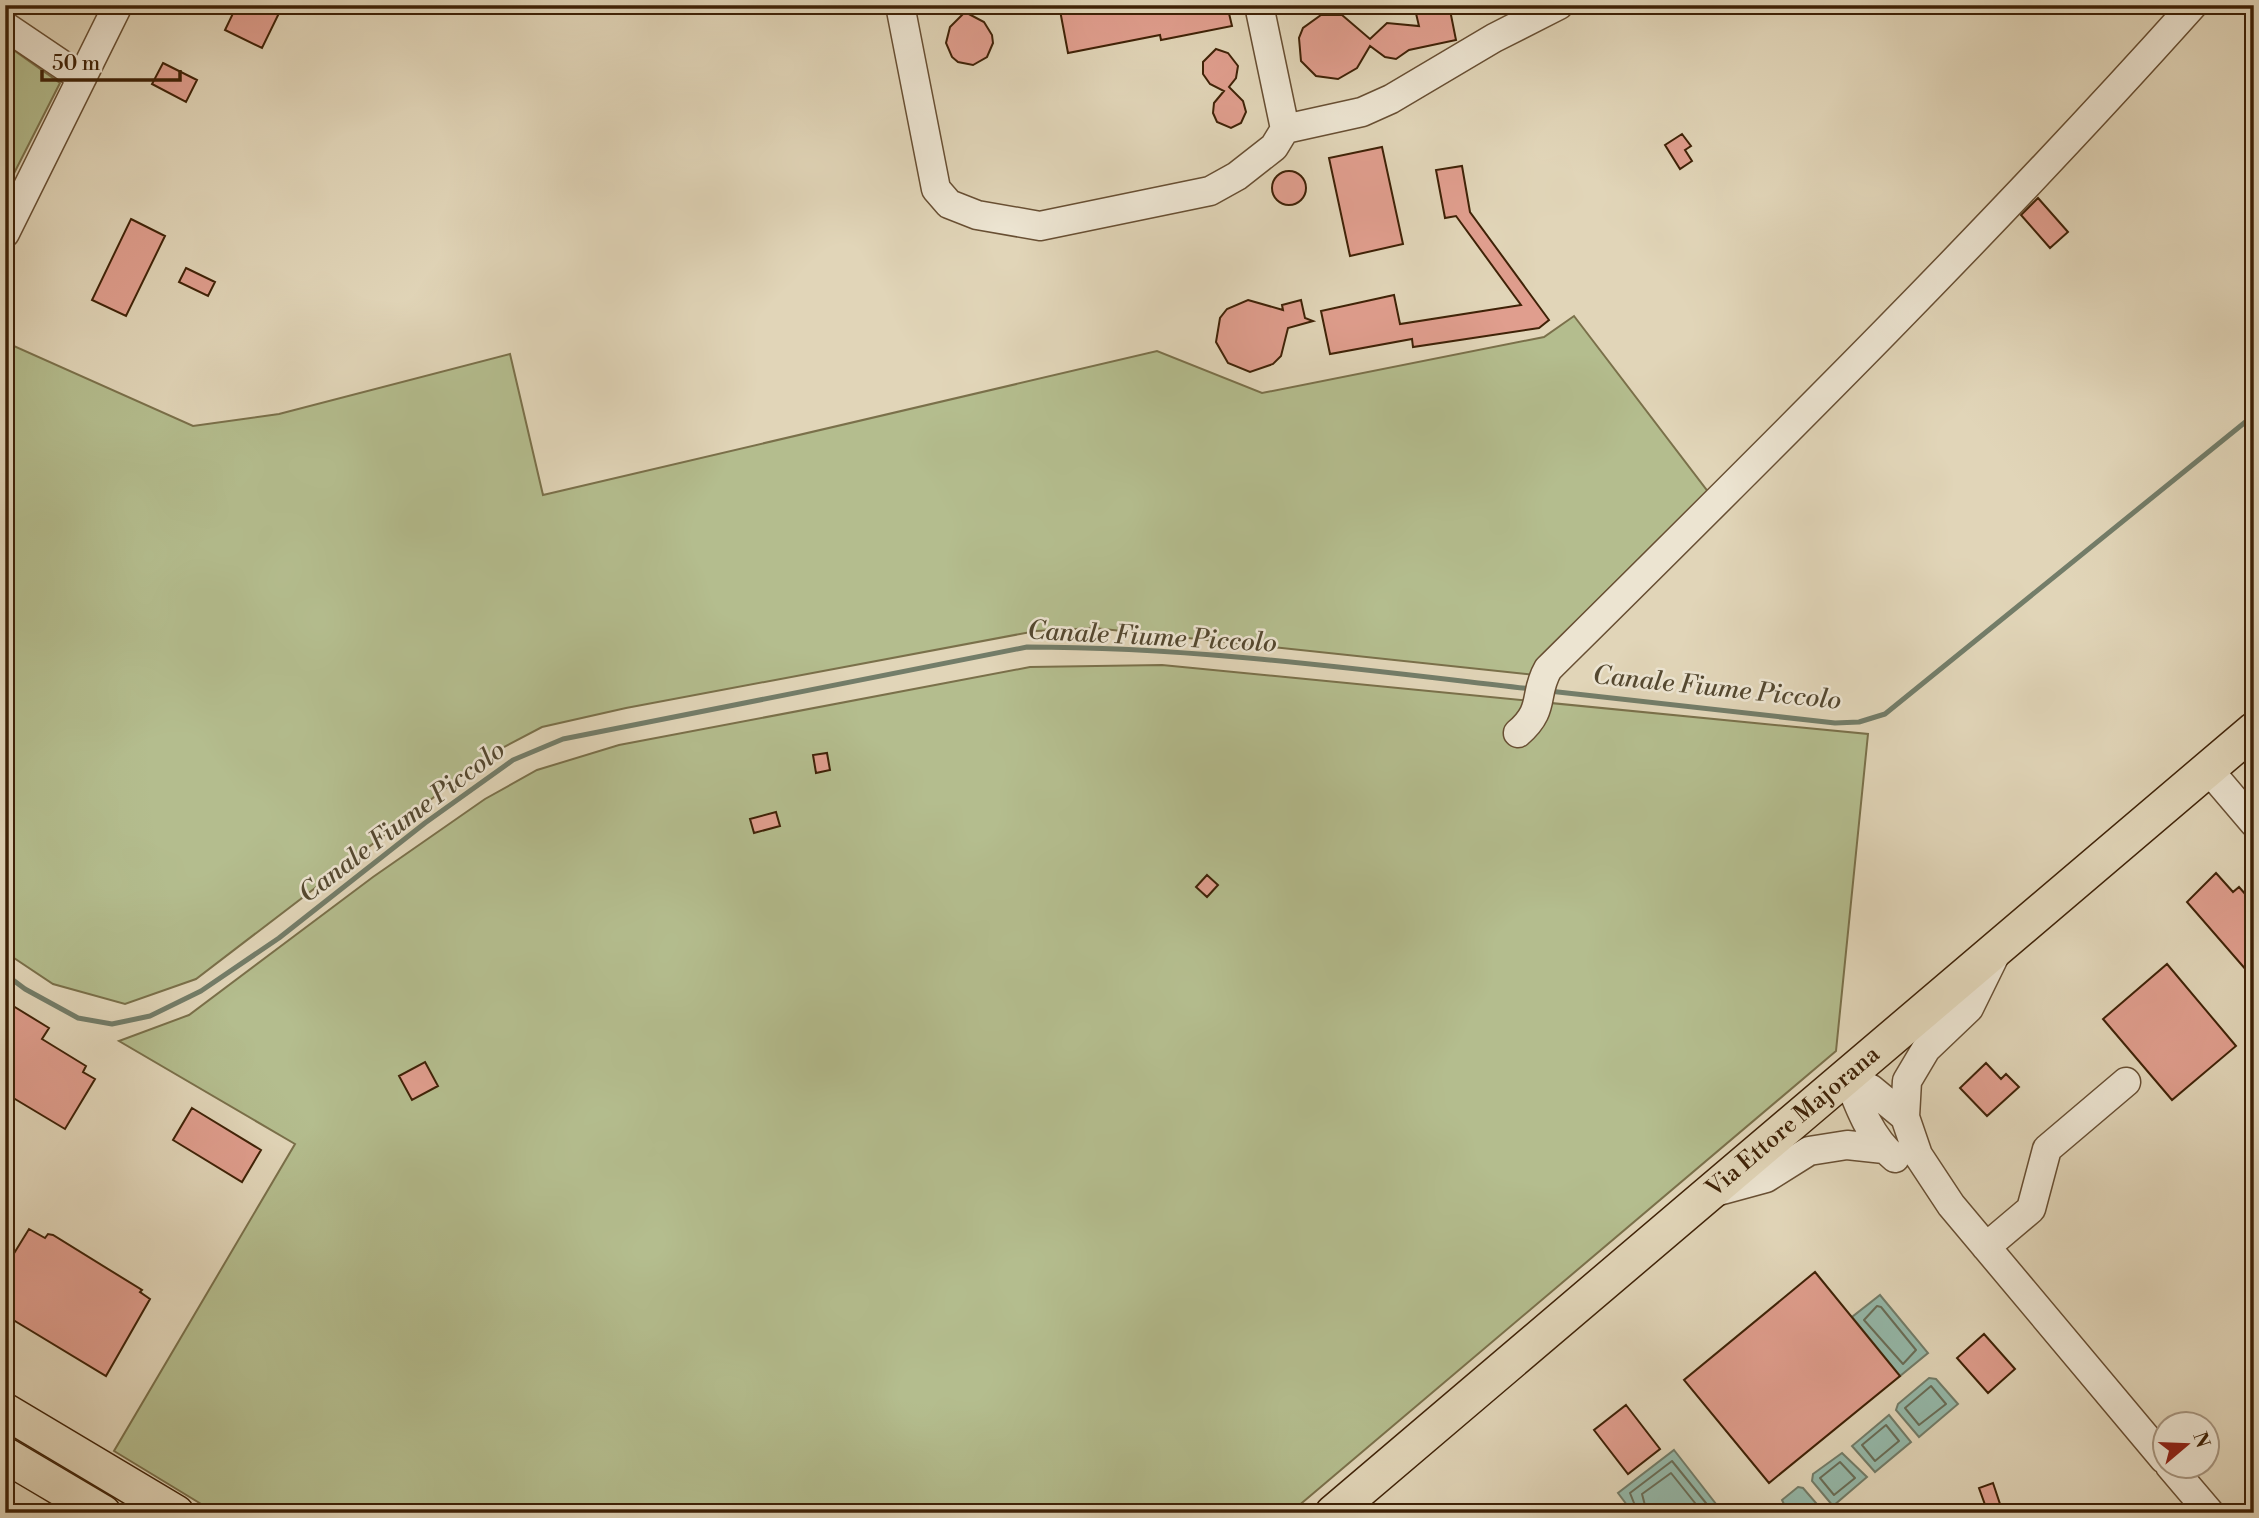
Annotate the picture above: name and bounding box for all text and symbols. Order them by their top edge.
scale bar [42,38,180,82]
text: 50 m [52,51,100,77]
water label: Canale Fiume Piccolo [1026,614,1278,660]
water label: Canale Fiume Piccolo [1591,659,1843,717]
water label: Canale Fiume Piccolo [293,734,511,910]
street label: Via Ettore Majorana [1699,1039,1887,1205]
north arrow [2150,1410,2220,1480]
text: N [2187,1429,2215,1451]

